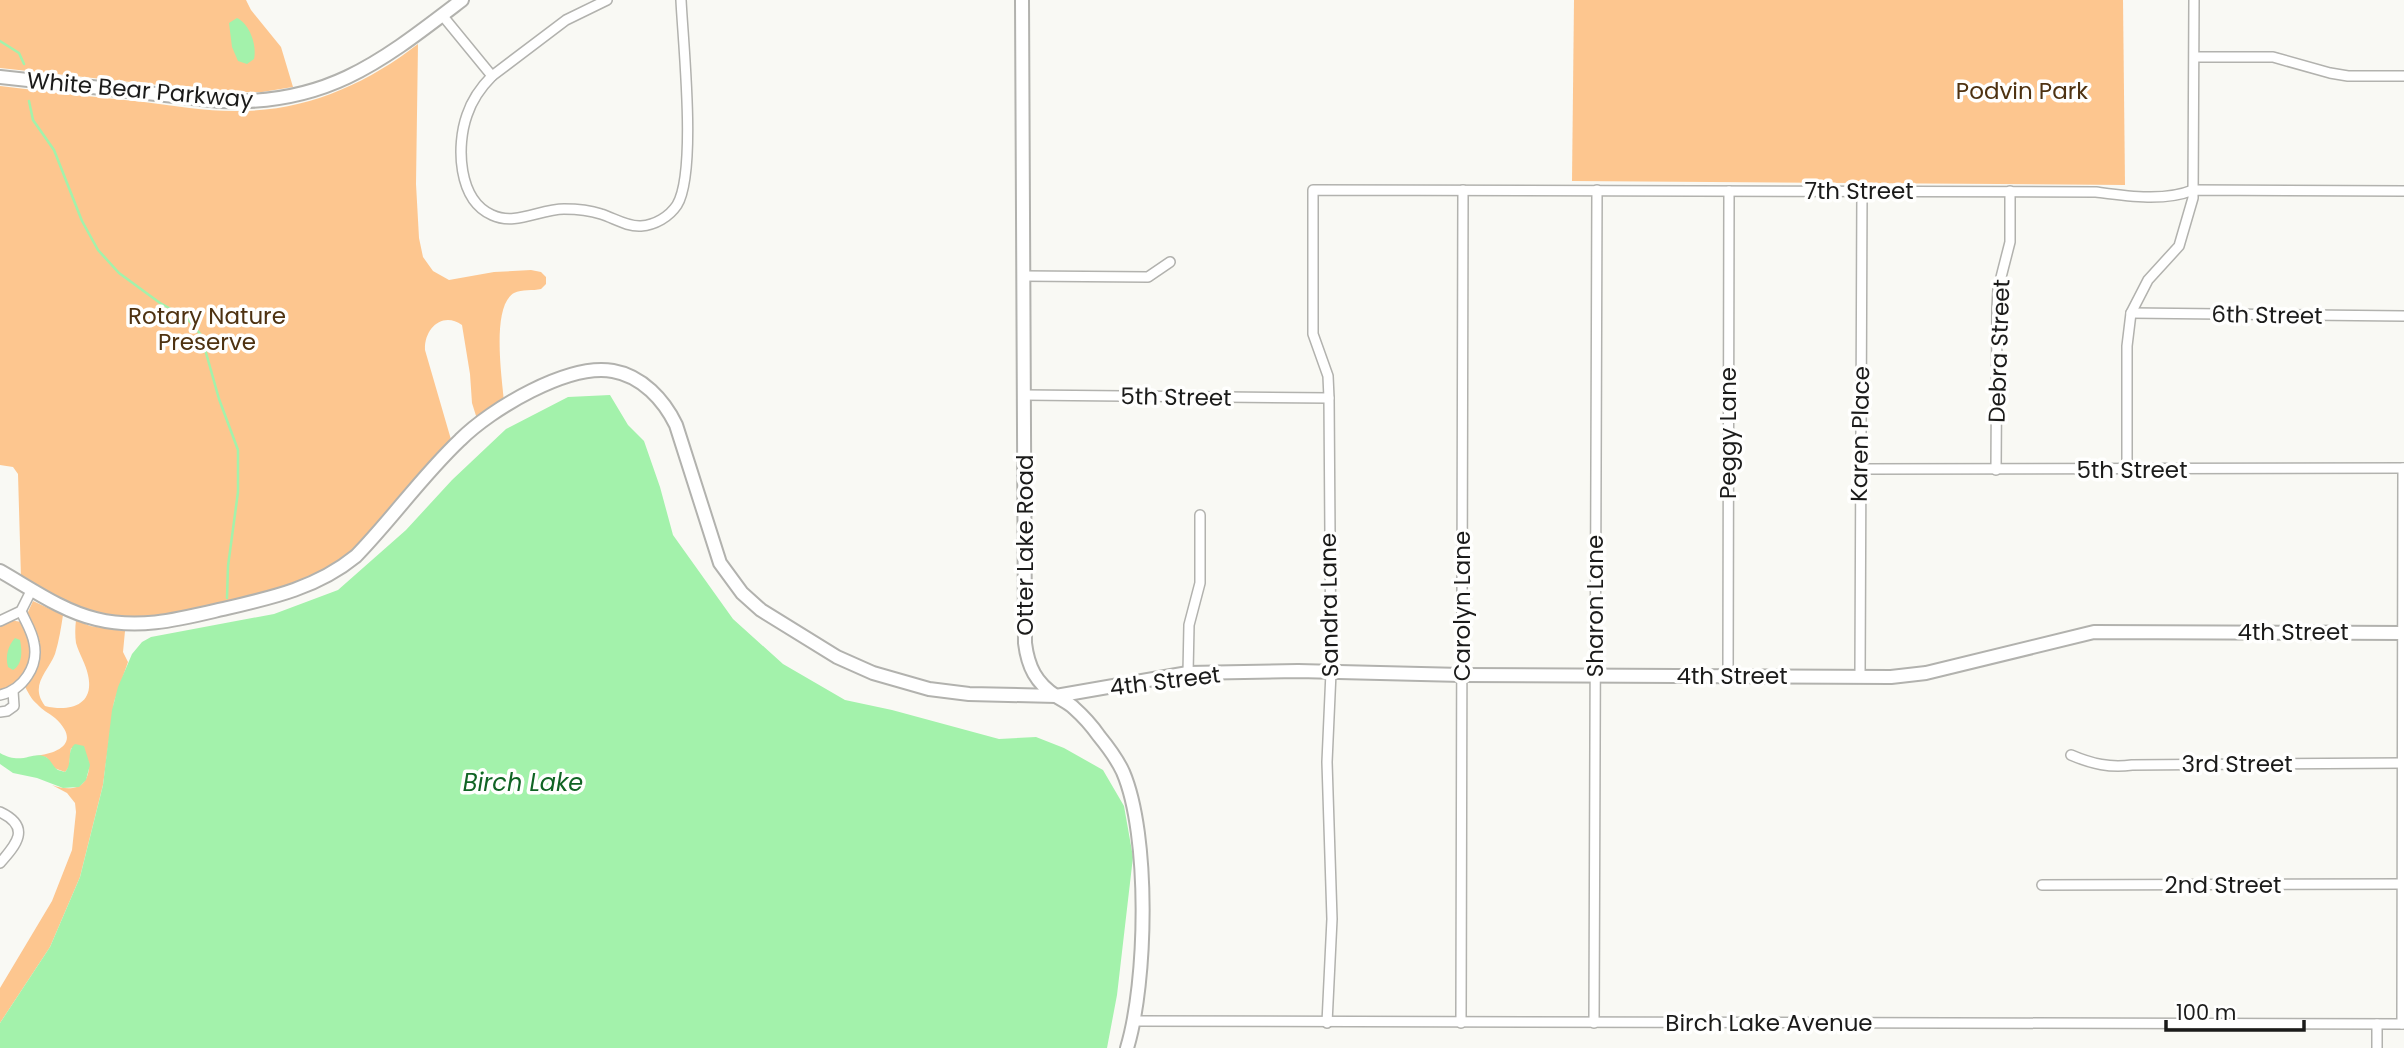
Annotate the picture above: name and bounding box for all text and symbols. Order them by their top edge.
street label: White Bear Parkway [26,64,254,116]
park label: Podvin Park [1956,75,2088,107]
street label: 7th Street [1804,175,1914,207]
street label: Debra Street [1981,279,2017,423]
street label: 6th Street [2211,298,2323,332]
park label: Rotary Nature Preserve [128,300,286,358]
street label: Karen Place [1843,366,1877,502]
street label: Peggy Lane [1712,367,1744,499]
street label: 5th Street [1120,380,1232,414]
street label: Otter Lake Road [1009,454,1041,636]
street label: 5th Street [2076,454,2188,486]
street label: Carolyn Lane [1446,531,1478,681]
street label: Sandra Lane [1312,533,1346,677]
street label: Sharon Lane [1579,535,1611,677]
street label: 4th Street [2237,616,2349,648]
street label: 4th Street [1108,658,1222,704]
street label: 4th Street [1676,660,1788,692]
street label: 3rd Street [2181,748,2293,780]
water label: Birch Lake [463,766,583,799]
street label: 2nd Street [2165,869,2281,901]
scale bar [2166,988,2304,1032]
text: 100 m [2176,998,2236,1027]
street label: Birch Lake Avenue [1665,1007,1873,1039]

